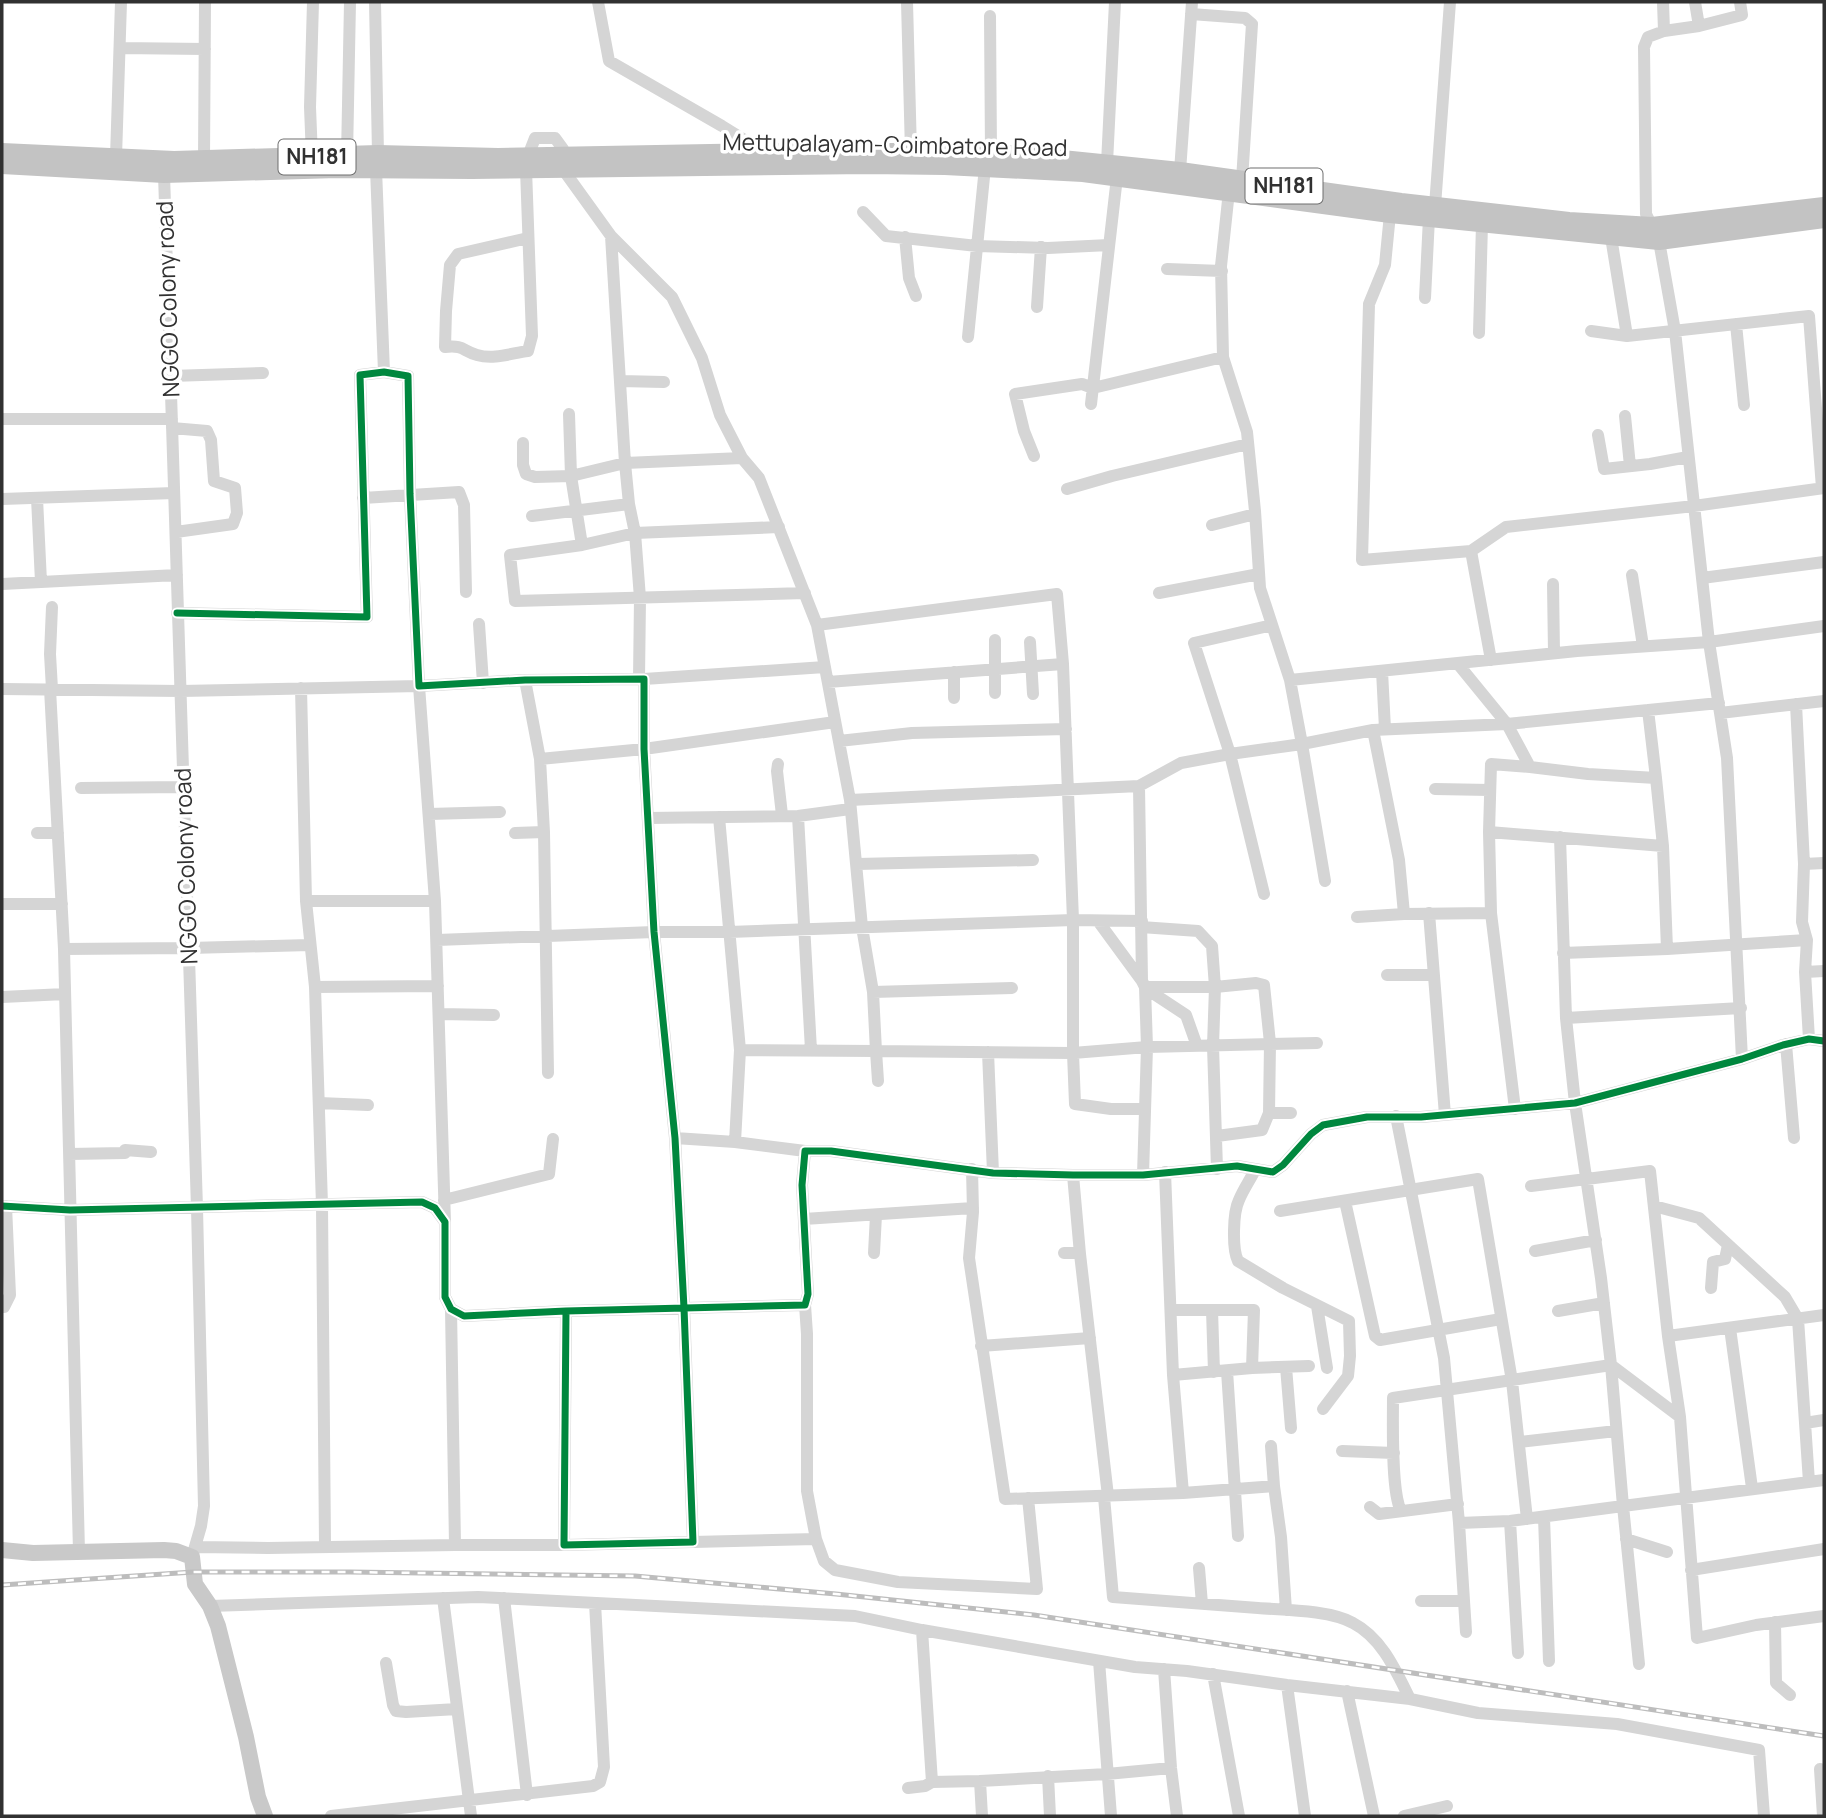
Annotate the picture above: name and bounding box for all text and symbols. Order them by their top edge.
street label: Mettupalayam-Coimbatore Road [722,125,1068,163]
road number: NH181 [278,140,356,174]
road number: NH181 [1246,168,1322,204]
street label: NGGO Colony road [148,200,186,398]
street label: NGGO Colony road [166,767,204,965]

